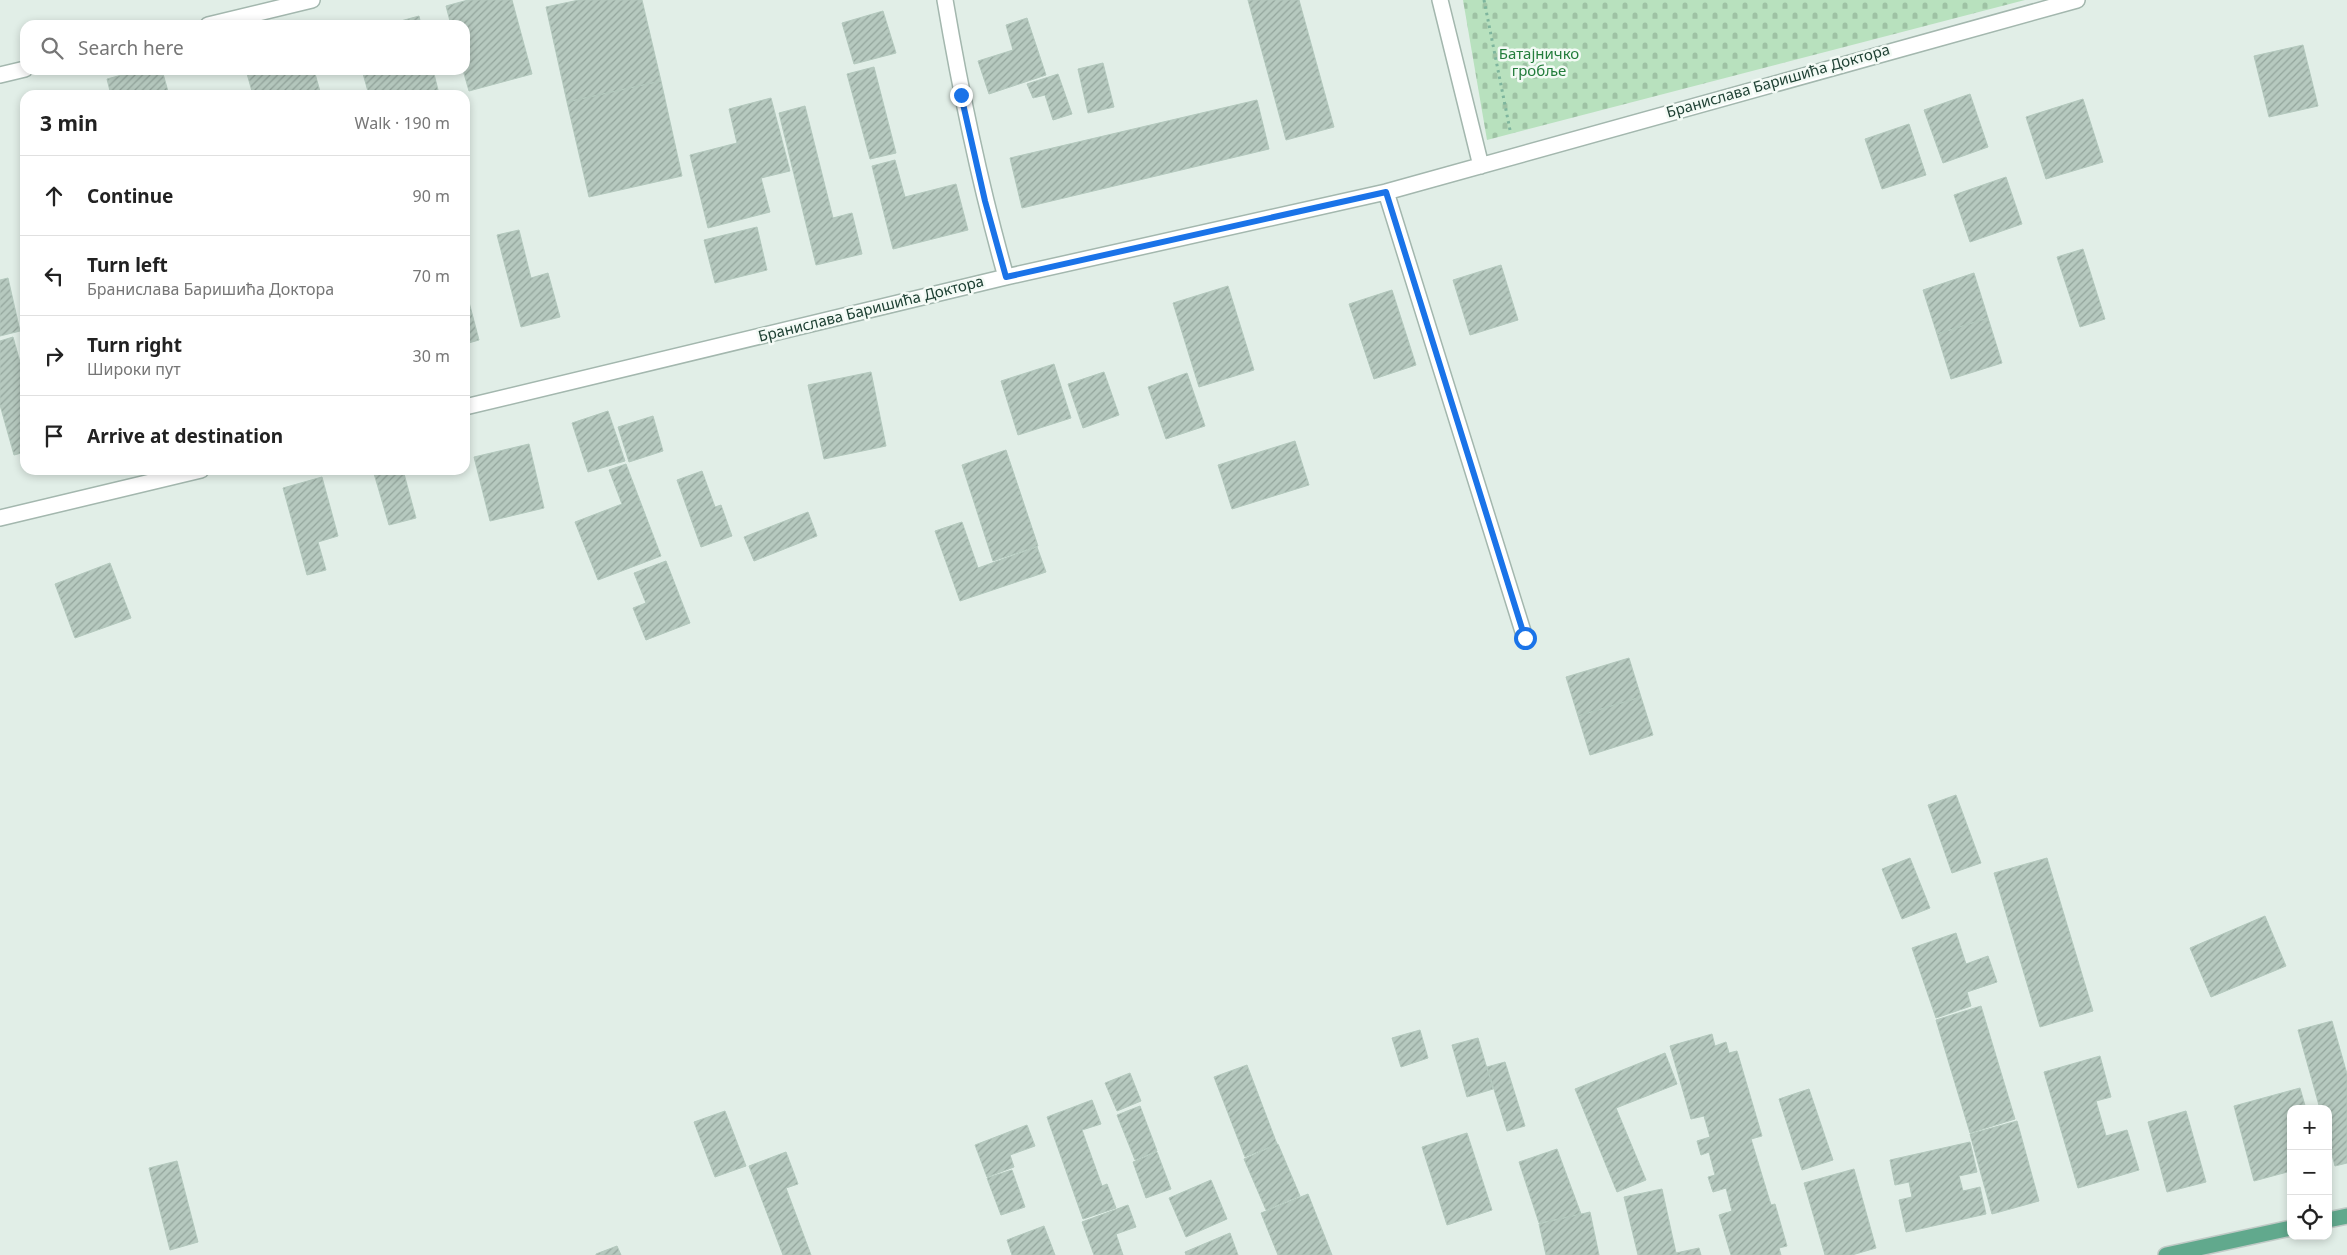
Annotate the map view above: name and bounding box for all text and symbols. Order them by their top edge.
search box [20,20,470,75]
icon: search [38,34,66,62]
text: Search here [78,35,184,61]
street label: Бранислава Баришића Доктора [1664,39,1892,122]
park label: Батајничко гробље [1499,43,1579,80]
route end [950,84,973,107]
text: 3 min [40,109,98,137]
text: Walk · 190 m [355,112,450,134]
icon: ahead [40,182,68,210]
text: Continue [87,183,173,209]
text: 90 m [413,185,450,207]
text: Turn left [87,252,168,278]
icon: left [40,262,68,290]
text: 70 m [413,265,450,287]
street label: Бранислава Баришића Доктора [756,270,986,346]
text: Бранислава Баришића Доктора [87,278,334,300]
text: Turn right [87,332,182,358]
icon: right [40,342,68,370]
text: 30 m [413,345,450,367]
text: Широки пут [87,358,181,380]
icon: arrive [40,422,68,450]
text: Arrive at destination [87,423,283,449]
route start [1514,627,1537,650]
map controls [2287,1105,2332,1240]
button: + [2287,1105,2332,1150]
button: − [2287,1150,2332,1195]
button: locate [2287,1195,2332,1240]

